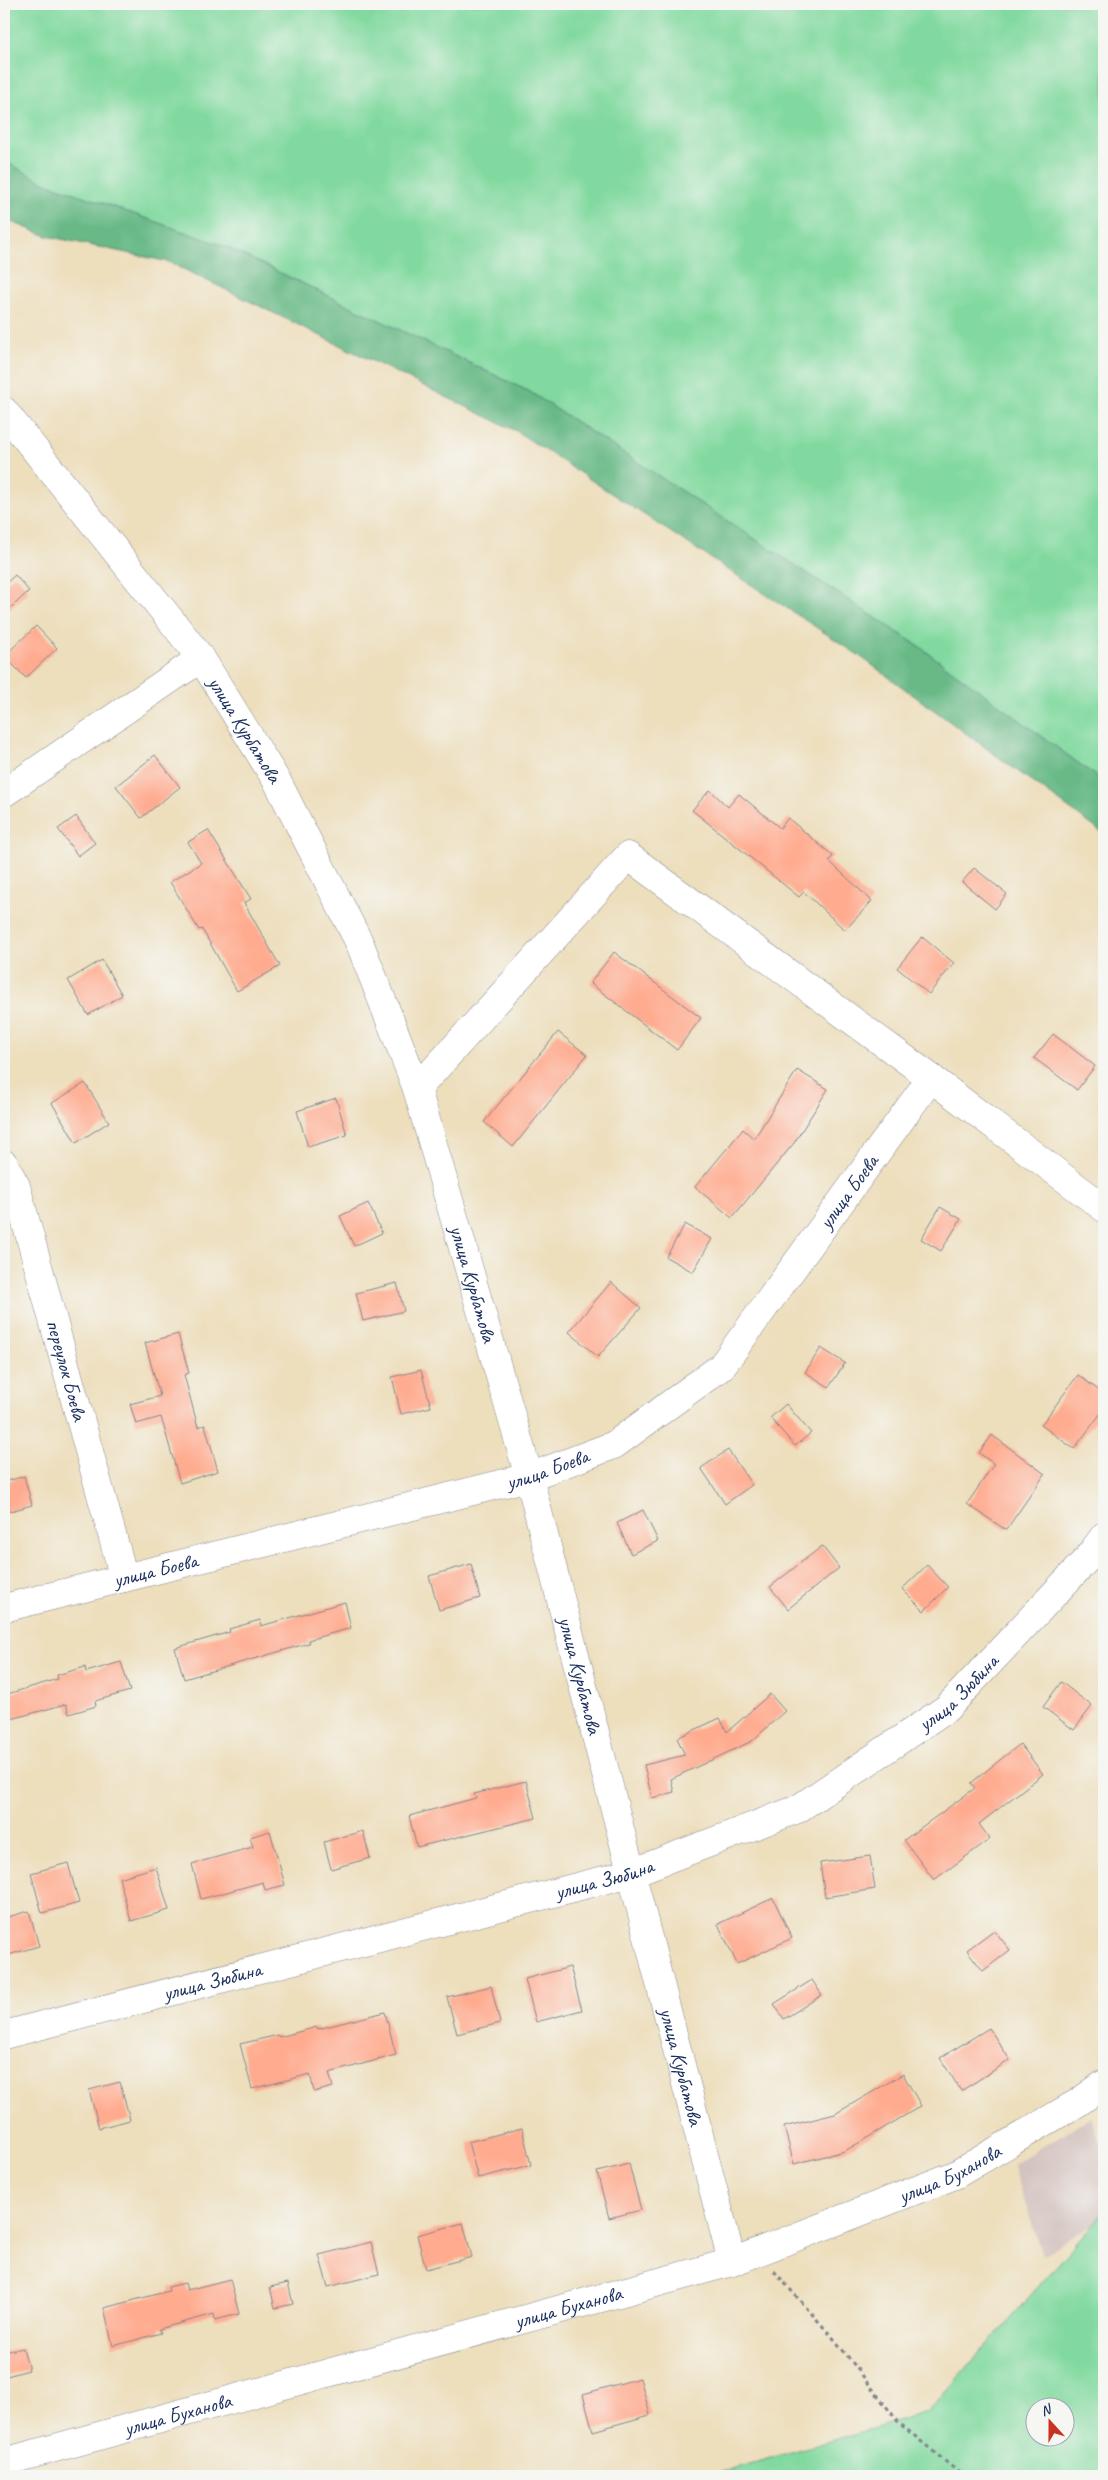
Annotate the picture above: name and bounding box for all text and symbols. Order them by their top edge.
street label: улица Курбатова [201,670,289,789]
street label: улица Боева [812,1148,885,1236]
street label: улица Курбатова [443,1220,503,1347]
street label: переулок Боева [40,1317,93,1425]
street label: улица Боева [502,1442,594,1496]
street label: улица Боева [109,1547,202,1594]
street label: улица Курбатова [552,1612,608,1739]
street label: улица Зюбина [912,1647,1005,1738]
street label: улица Зюбина [550,1852,659,1906]
street label: улица Зюбина [158,1955,266,2007]
street label: улица Курбатова [653,2003,710,2130]
street label: улица Буханова [893,2137,1007,2209]
street label: улица Буханова [510,2279,626,2335]
street label: улица Буханова [119,2387,236,2442]
north arrow [1026,2398,1076,2448]
text: N [1038,2400,1055,2420]

